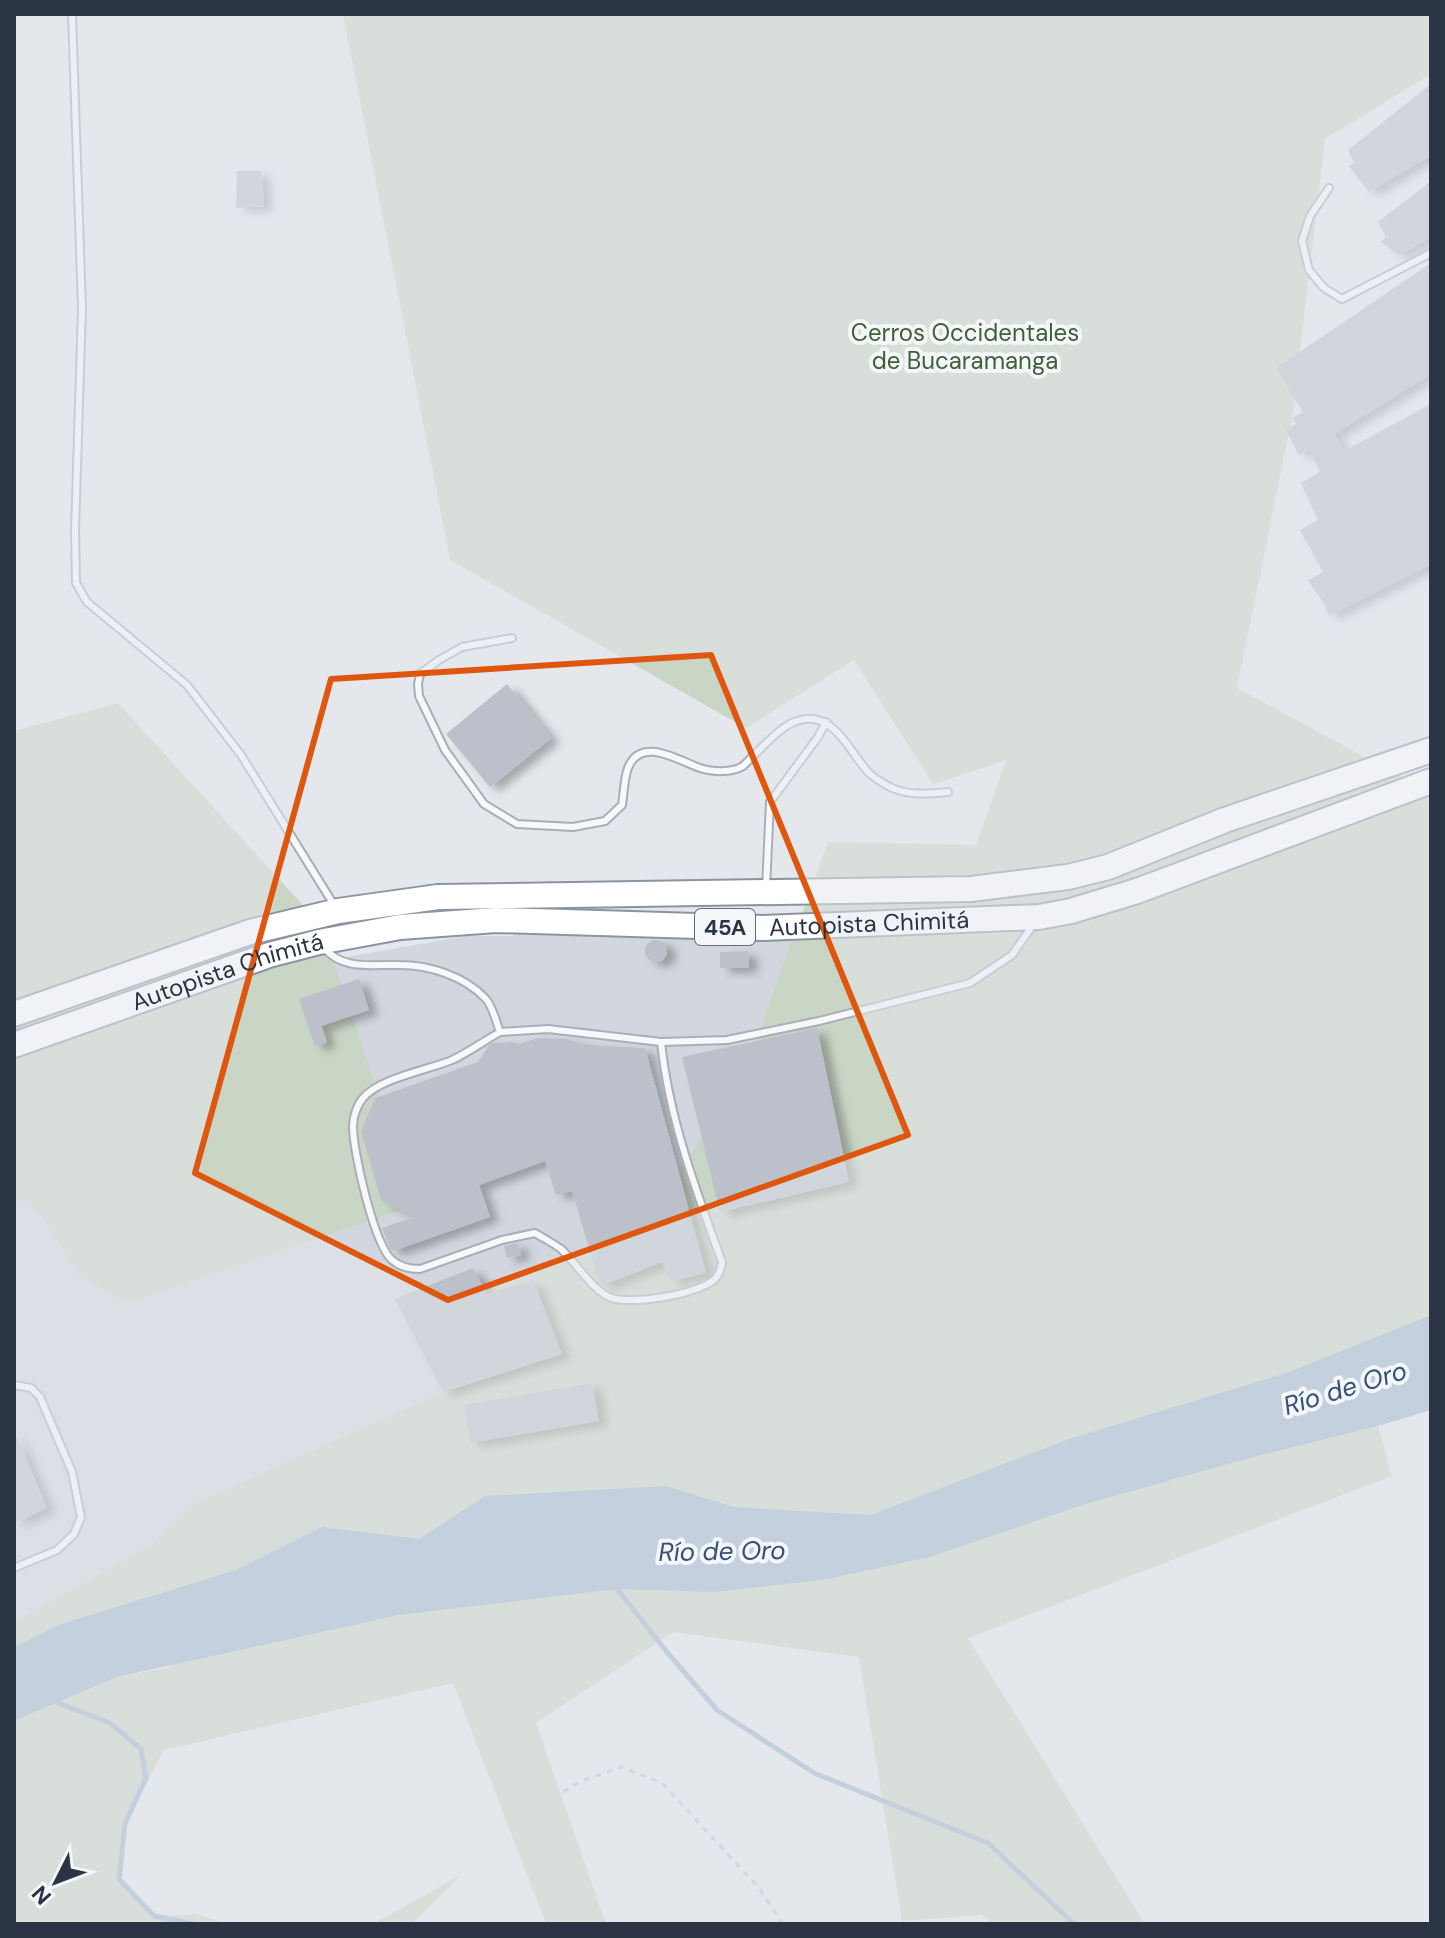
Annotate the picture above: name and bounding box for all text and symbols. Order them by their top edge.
park label: Cerros Occidentales de Bucaramanga [851,317,1079,376]
street label: Autopista Chimitá [768,904,970,943]
road number: 45A [695,909,755,945]
street label: Autopista Chimitá [127,925,327,1017]
water label: Río de Oro [1279,1353,1411,1423]
water label: Río de Oro [658,1533,786,1569]
north arrow [16,1842,96,1922]
text: N [25,1879,58,1911]

